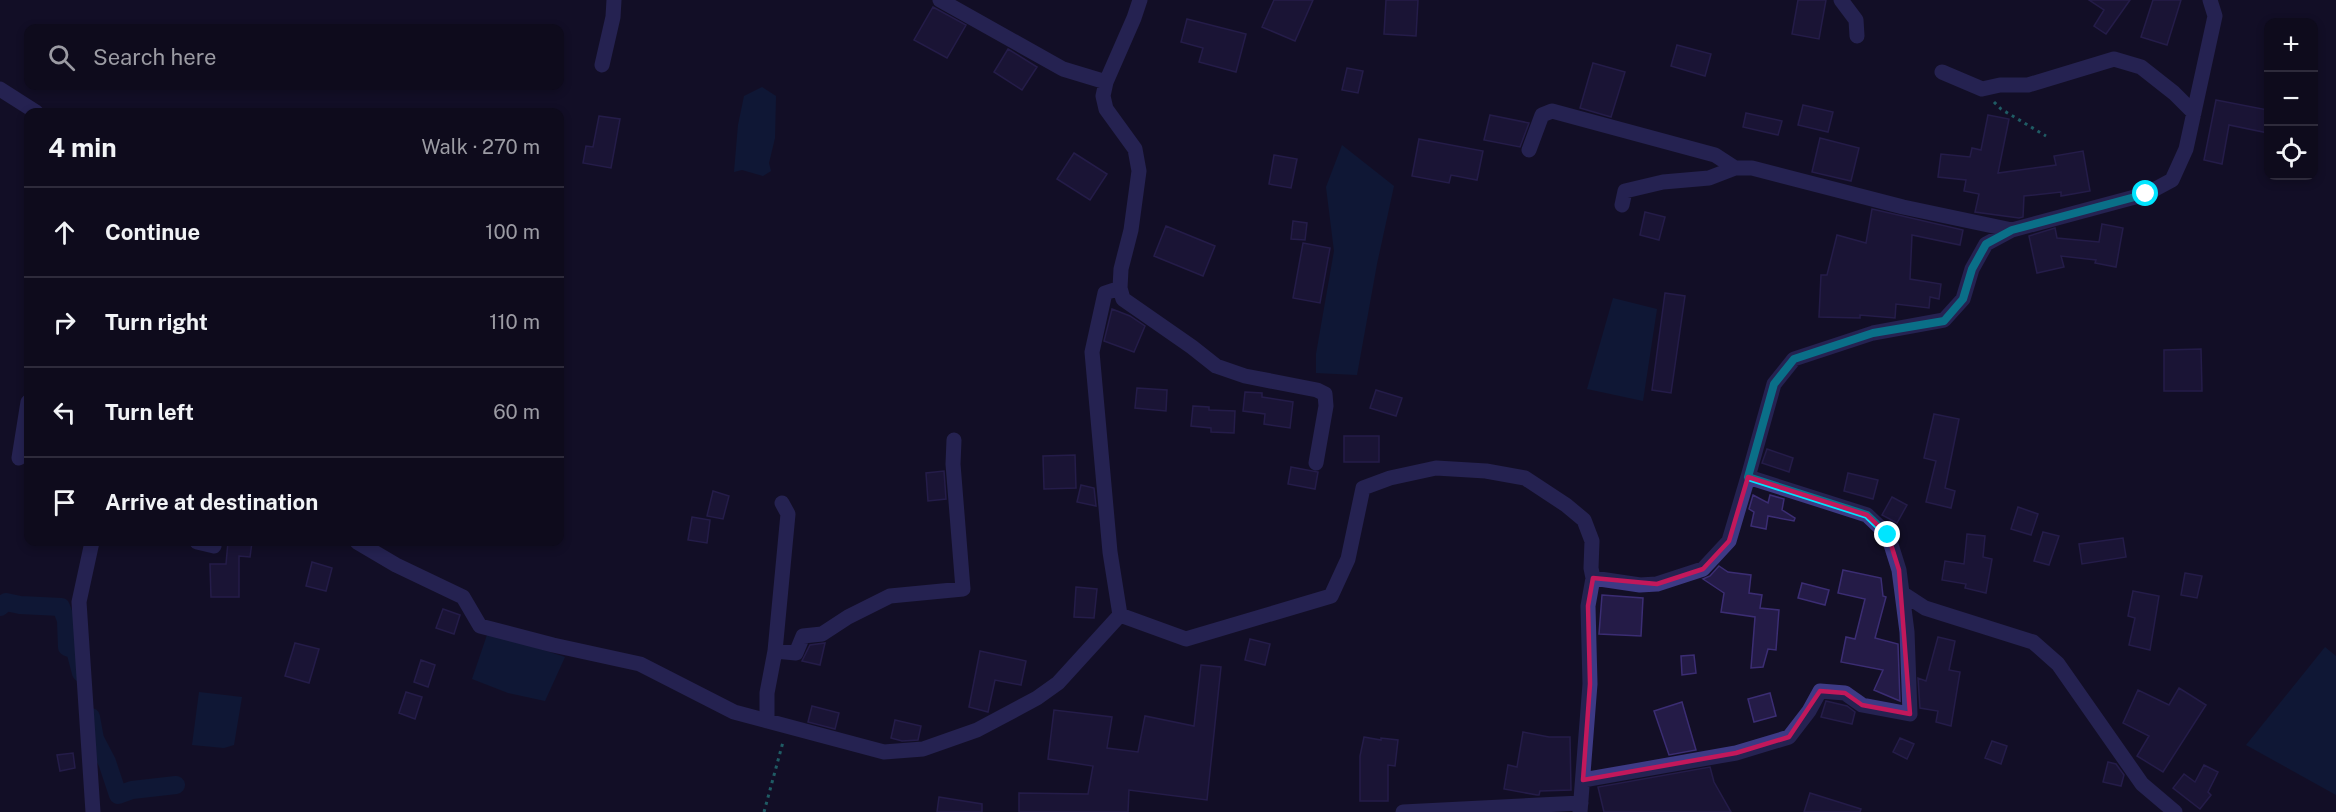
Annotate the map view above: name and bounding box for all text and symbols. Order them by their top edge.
map controls [2264,18,2318,180]
button: + [2264,18,2318,72]
search box [24,24,564,90]
icon: search [45,41,78,74]
text: Search here [93,44,217,70]
button: − [2264,72,2318,126]
button: locate [2264,126,2318,180]
text: 4 min [48,132,117,163]
text: Walk · 270 m [421,135,540,159]
route start [2132,180,2158,206]
icon: ahead [48,216,81,249]
text: Continue [105,219,200,245]
text: 100 m [485,220,540,244]
icon: right [48,306,81,339]
text: Turn right [105,309,208,335]
text: 110 m [489,310,540,334]
icon: left [48,396,81,429]
text: Turn left [105,399,194,425]
text: 60 m [493,400,540,424]
icon: arrive [48,486,81,519]
text: Arrive at destination [105,489,318,515]
route end [1874,521,1900,547]

